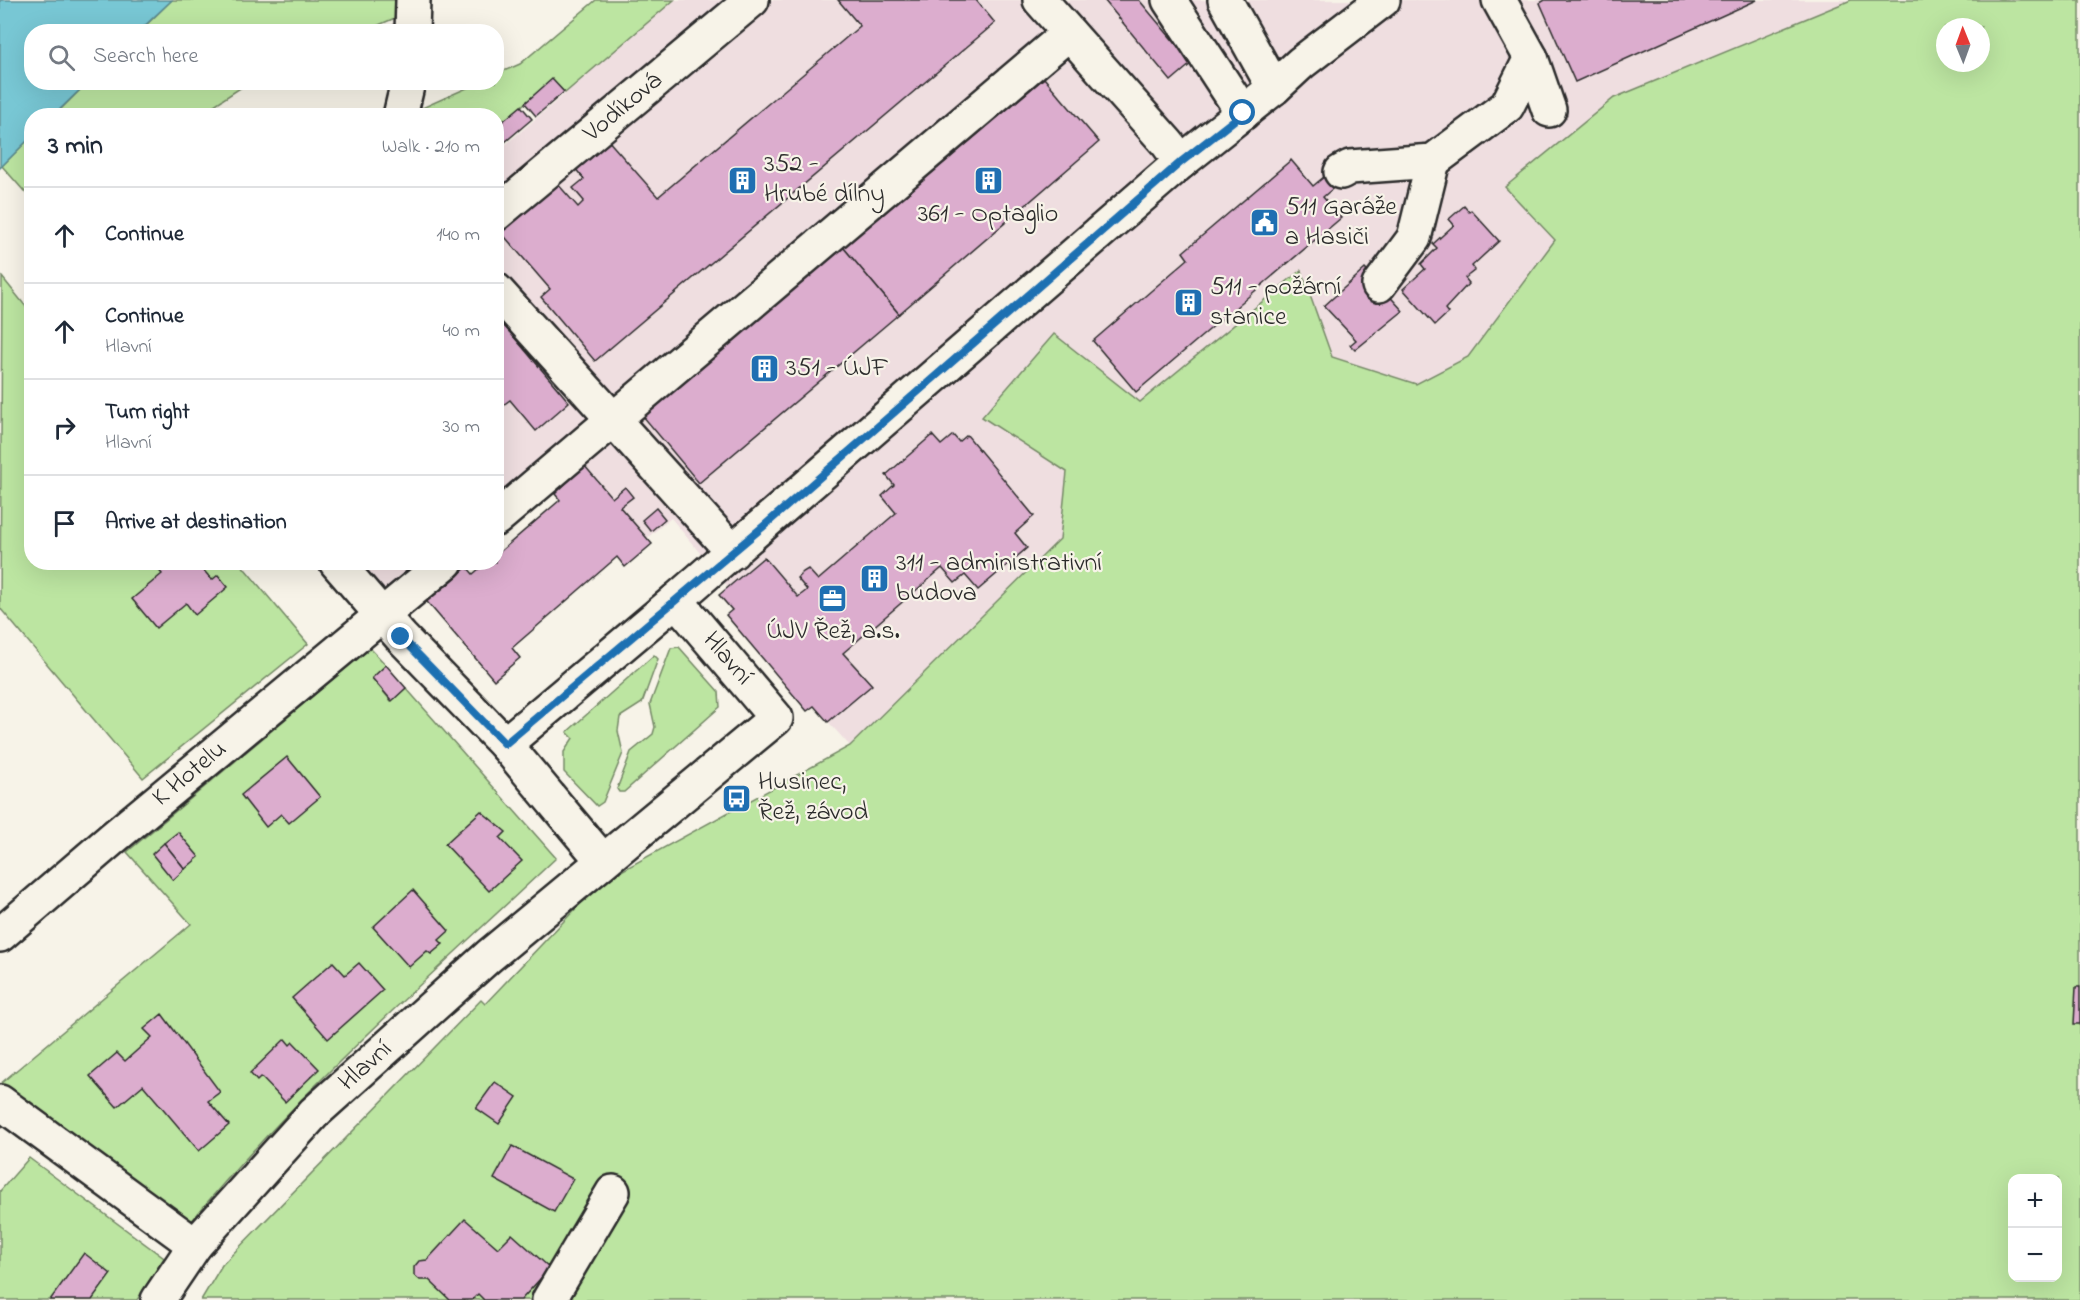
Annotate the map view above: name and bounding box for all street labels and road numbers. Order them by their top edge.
street label: Vodíková [575,63,671,153]
street label: Hlavní [693,623,761,695]
street label: K Hotelu [144,732,236,817]
street label: Hlavní [331,1032,402,1101]

